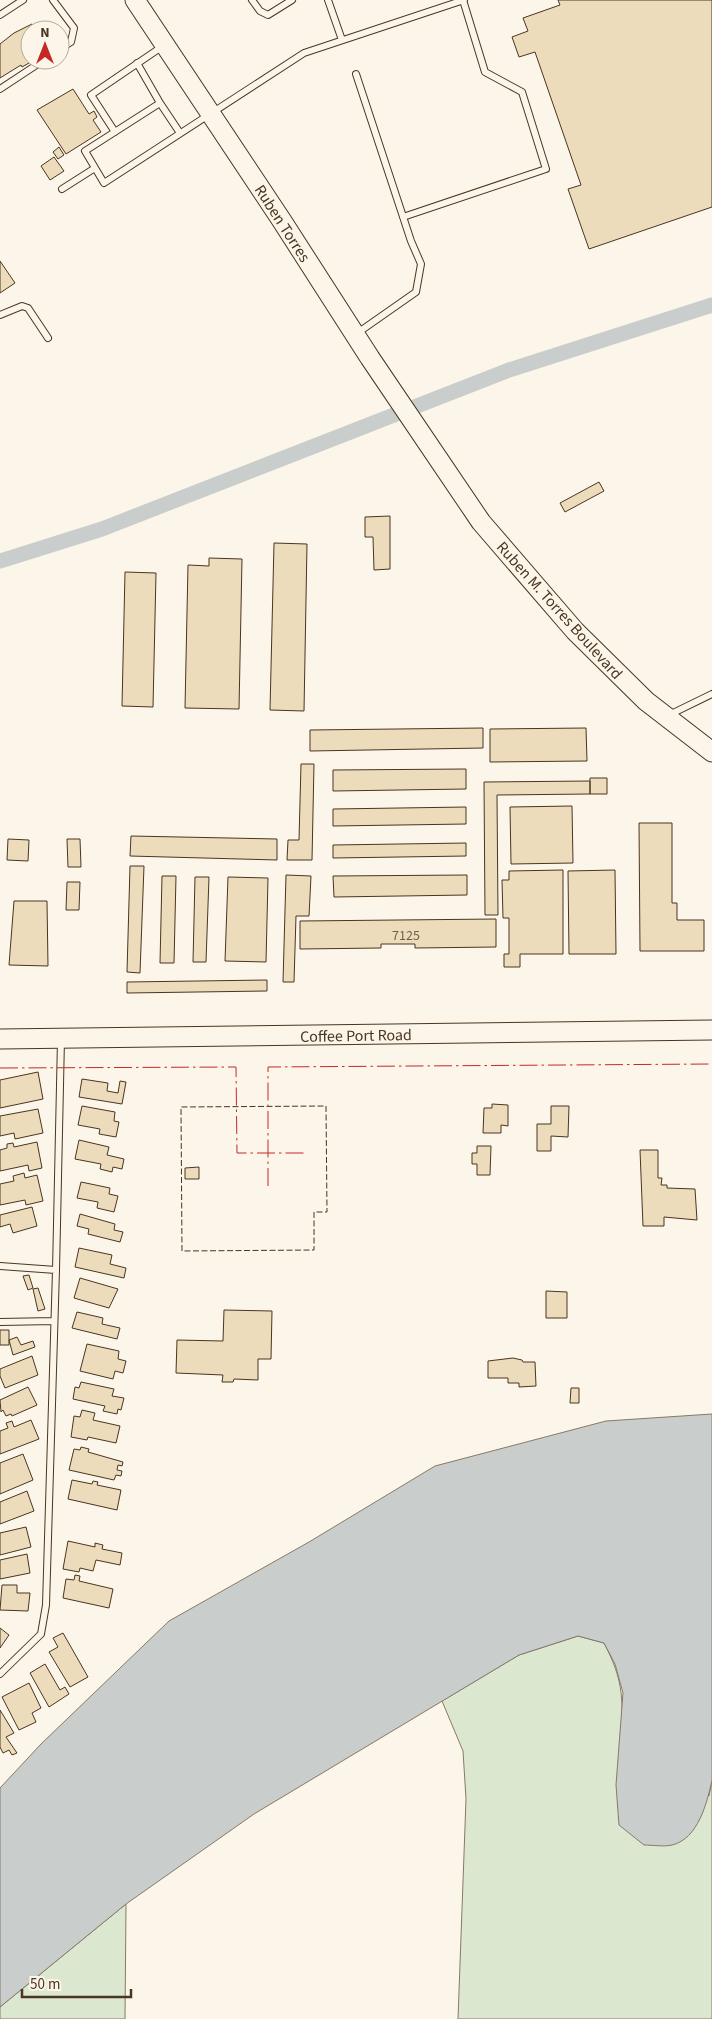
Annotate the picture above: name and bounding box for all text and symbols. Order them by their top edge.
north arrow [20,20,70,70]
text: N [40,23,50,43]
street label: Ruben Torres [249,181,316,267]
street label: Ruben M. Torres Boulevard [491,537,627,684]
house number: 7125 [392,926,420,946]
street label: Coffee Port Road [300,1024,412,1048]
scale bar [22,1966,131,1998]
text: 50 m [30,1974,60,1995]

